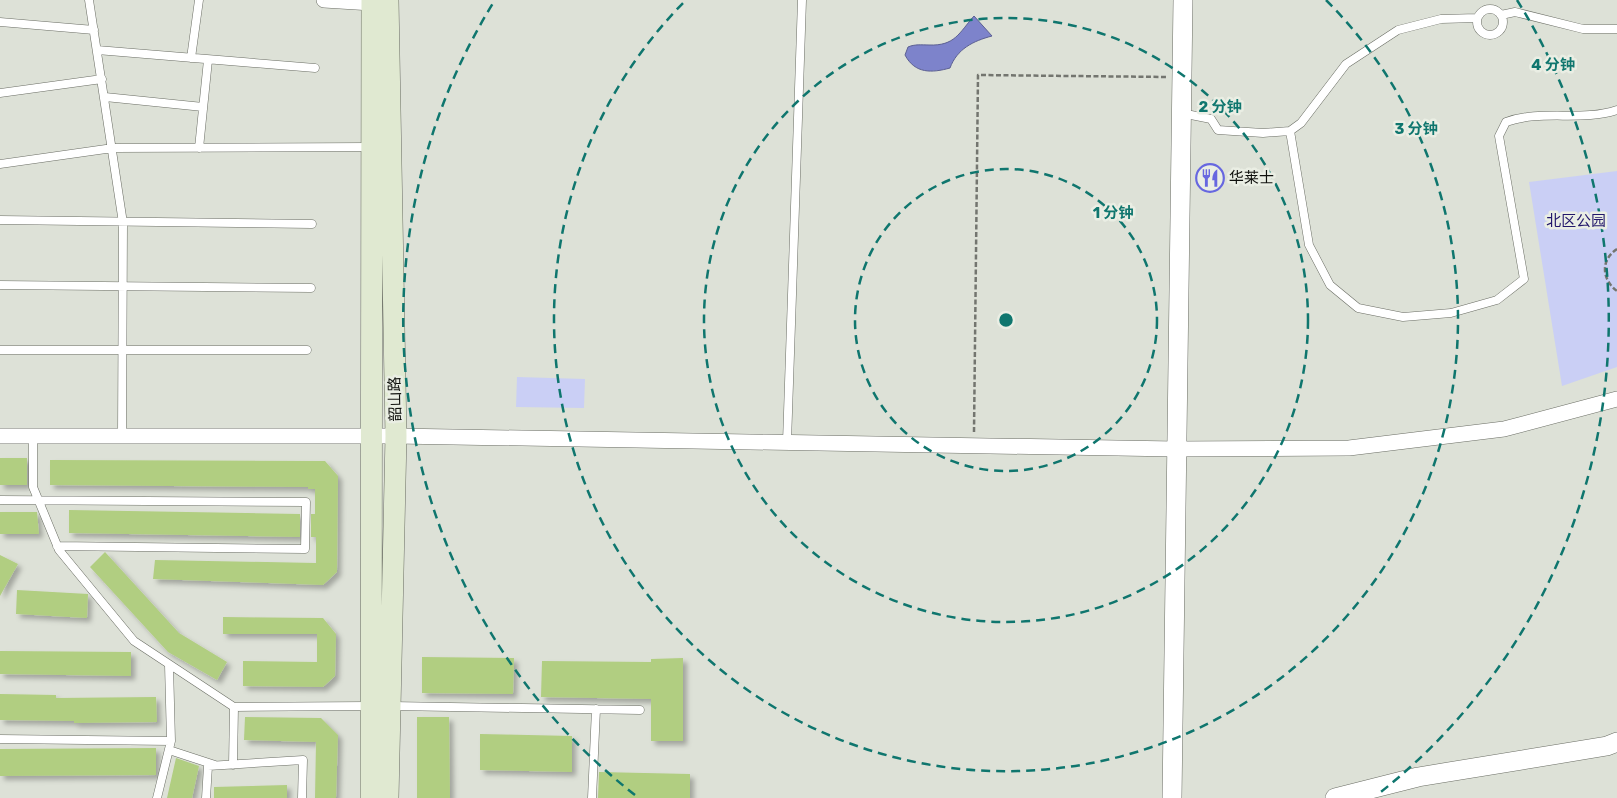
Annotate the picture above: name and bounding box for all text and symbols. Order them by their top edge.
text: 4 分钟 [1531,56,1575,74]
text: 2 分钟 [1199,98,1241,116]
text: 3 分钟 [1394,120,1438,138]
restaurant icon: 华莱士 [1195,163,1225,193]
place label: 华莱士 [1229,169,1274,187]
text: 1 分钟 [1093,204,1133,222]
park label: 北区公园 [1546,212,1606,230]
centre of rings [997,311,1015,329]
street label: 韶山路 [386,376,404,422]

